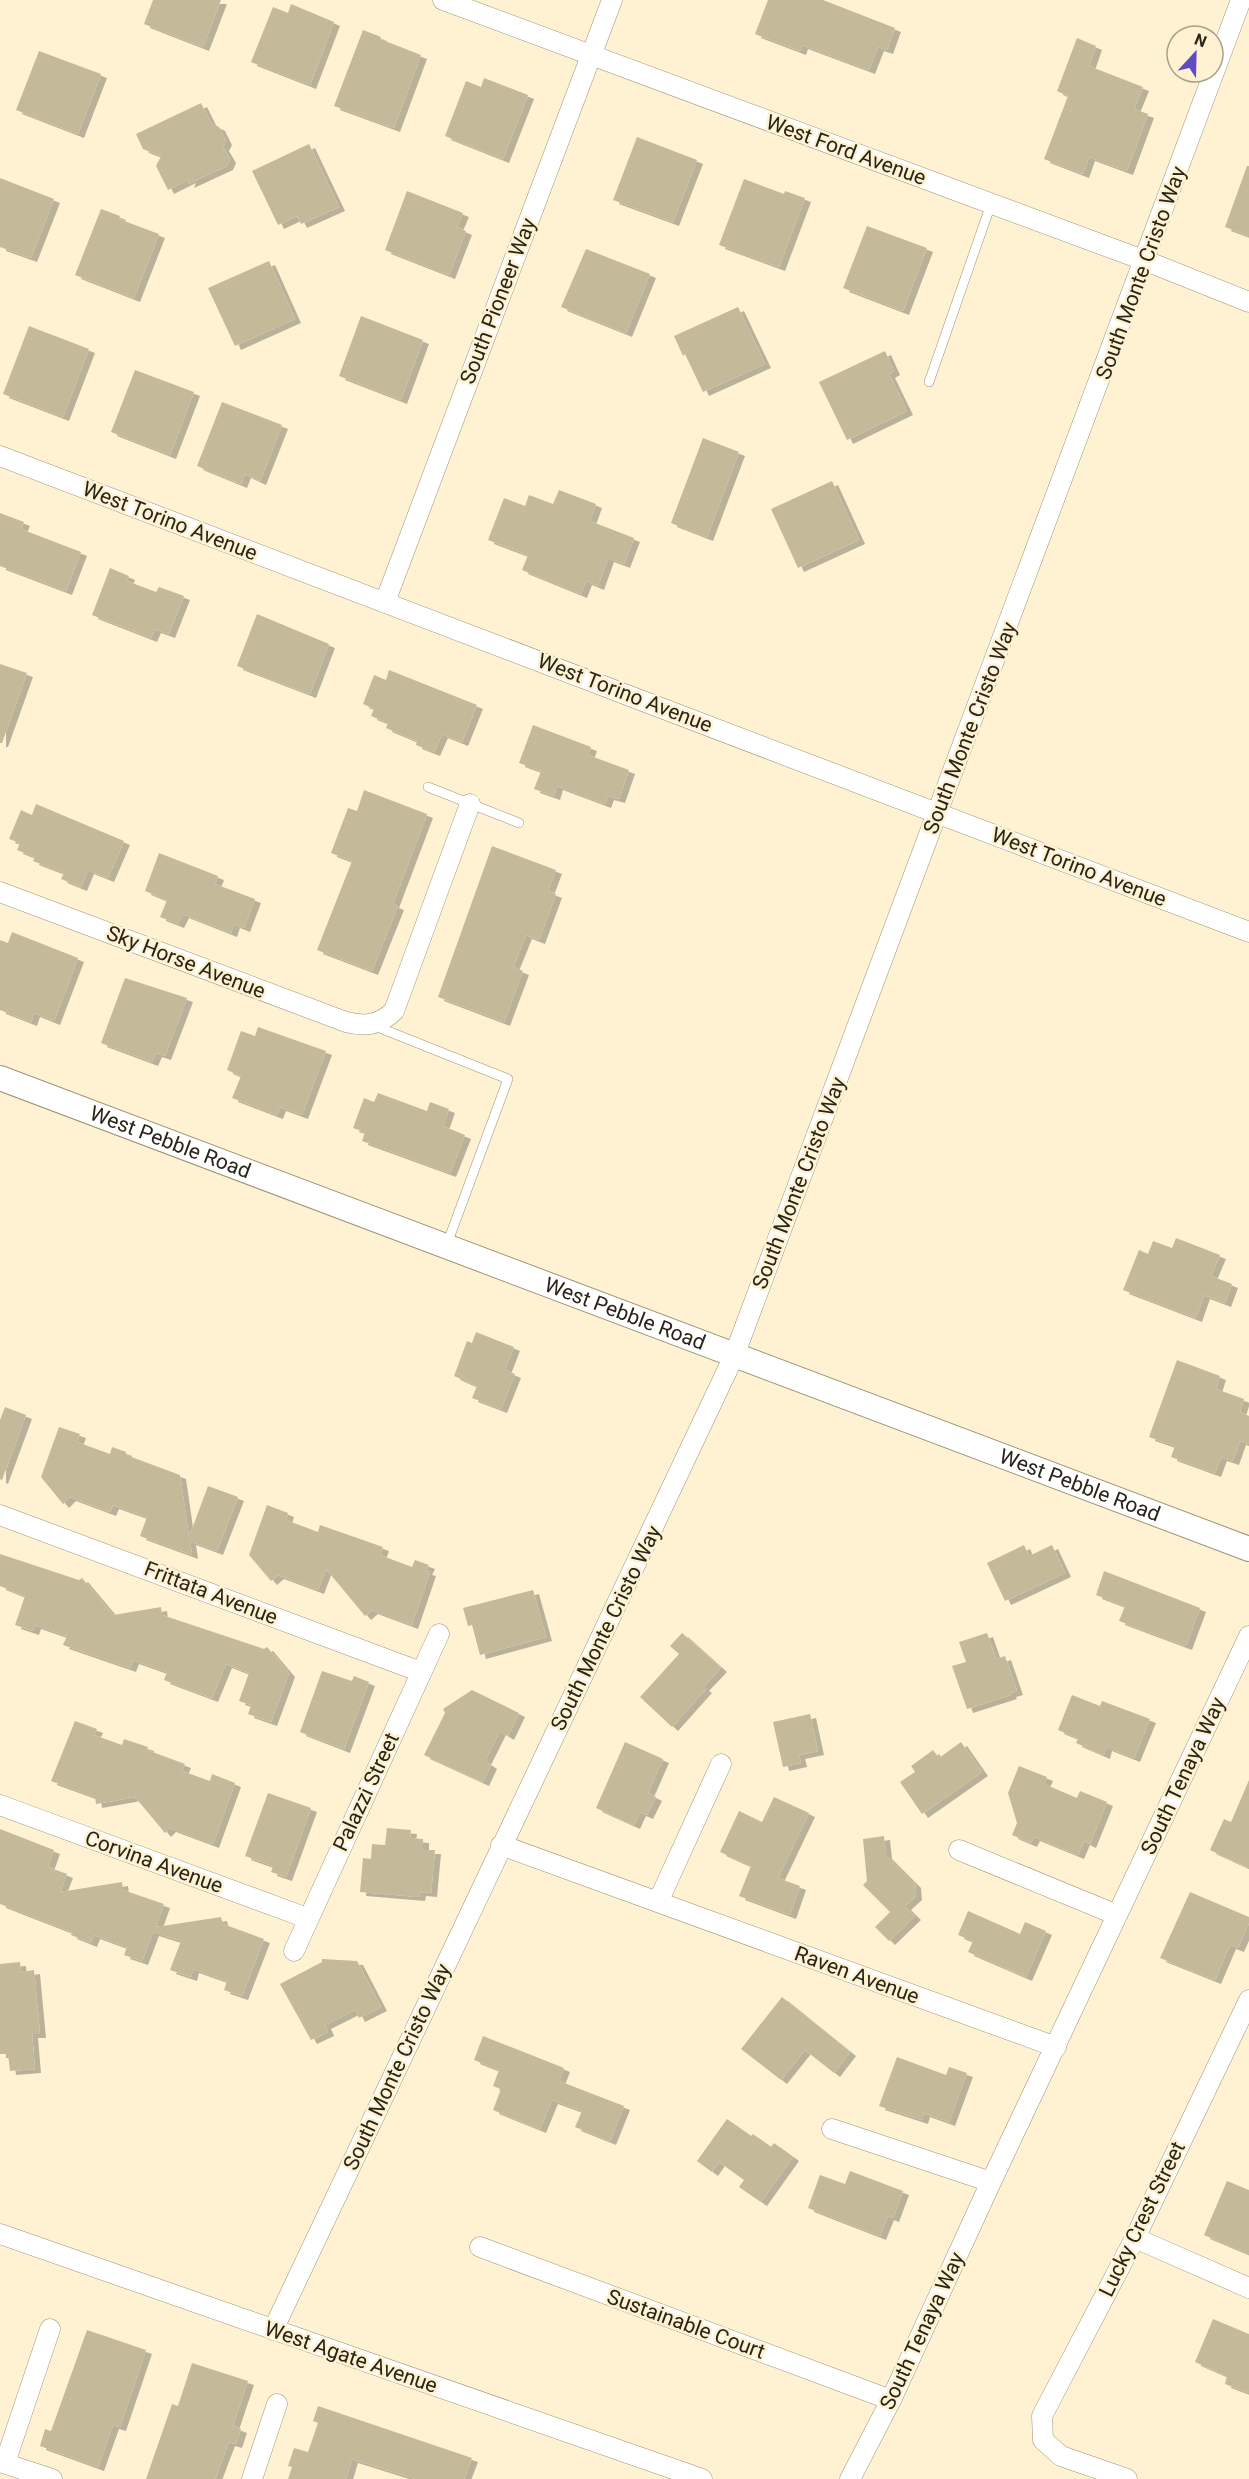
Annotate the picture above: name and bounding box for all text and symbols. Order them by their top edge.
north arrow [1165,24,1225,84]
text: N [1192,30,1209,51]
street label: West Ford Avenue [763,110,929,190]
street label: South Monte Cristo Way [1091,163,1191,383]
street label: South Pioneer Way [455,215,541,387]
street label: West Torino Avenue [79,477,261,565]
street label: South Monte Cristo Way [919,619,1022,837]
street label: West Torino Avenue [534,649,716,737]
street label: West Torino Avenue [988,823,1170,911]
street label: Sky Horse Avenue [103,921,269,1003]
street label: South Monte Cristo Way [748,1074,851,1292]
street label: West Pebble Road [87,1101,254,1183]
street label: West Pebble Road [541,1272,709,1355]
street label: West Pebble Road [996,1444,1164,1526]
street label: South Monte Cristo Way [546,1522,666,1734]
street label: Frittata Avenue [141,1557,281,1629]
street label: South Tenaya Way [1136,1694,1230,1858]
street label: Palazzi Street [328,1729,404,1855]
street label: Corvina Avenue [82,1826,226,1898]
street label: Raven Avenue [791,1941,923,2009]
street label: South Monte Cristo Way [339,1960,455,2174]
street label: Lucky Crest Street [1094,2138,1190,2300]
street label: South Tenaya Way [875,2249,969,2413]
street label: Sustainable Court [604,2284,768,2364]
street label: West Agate Avenue [261,2316,441,2398]

